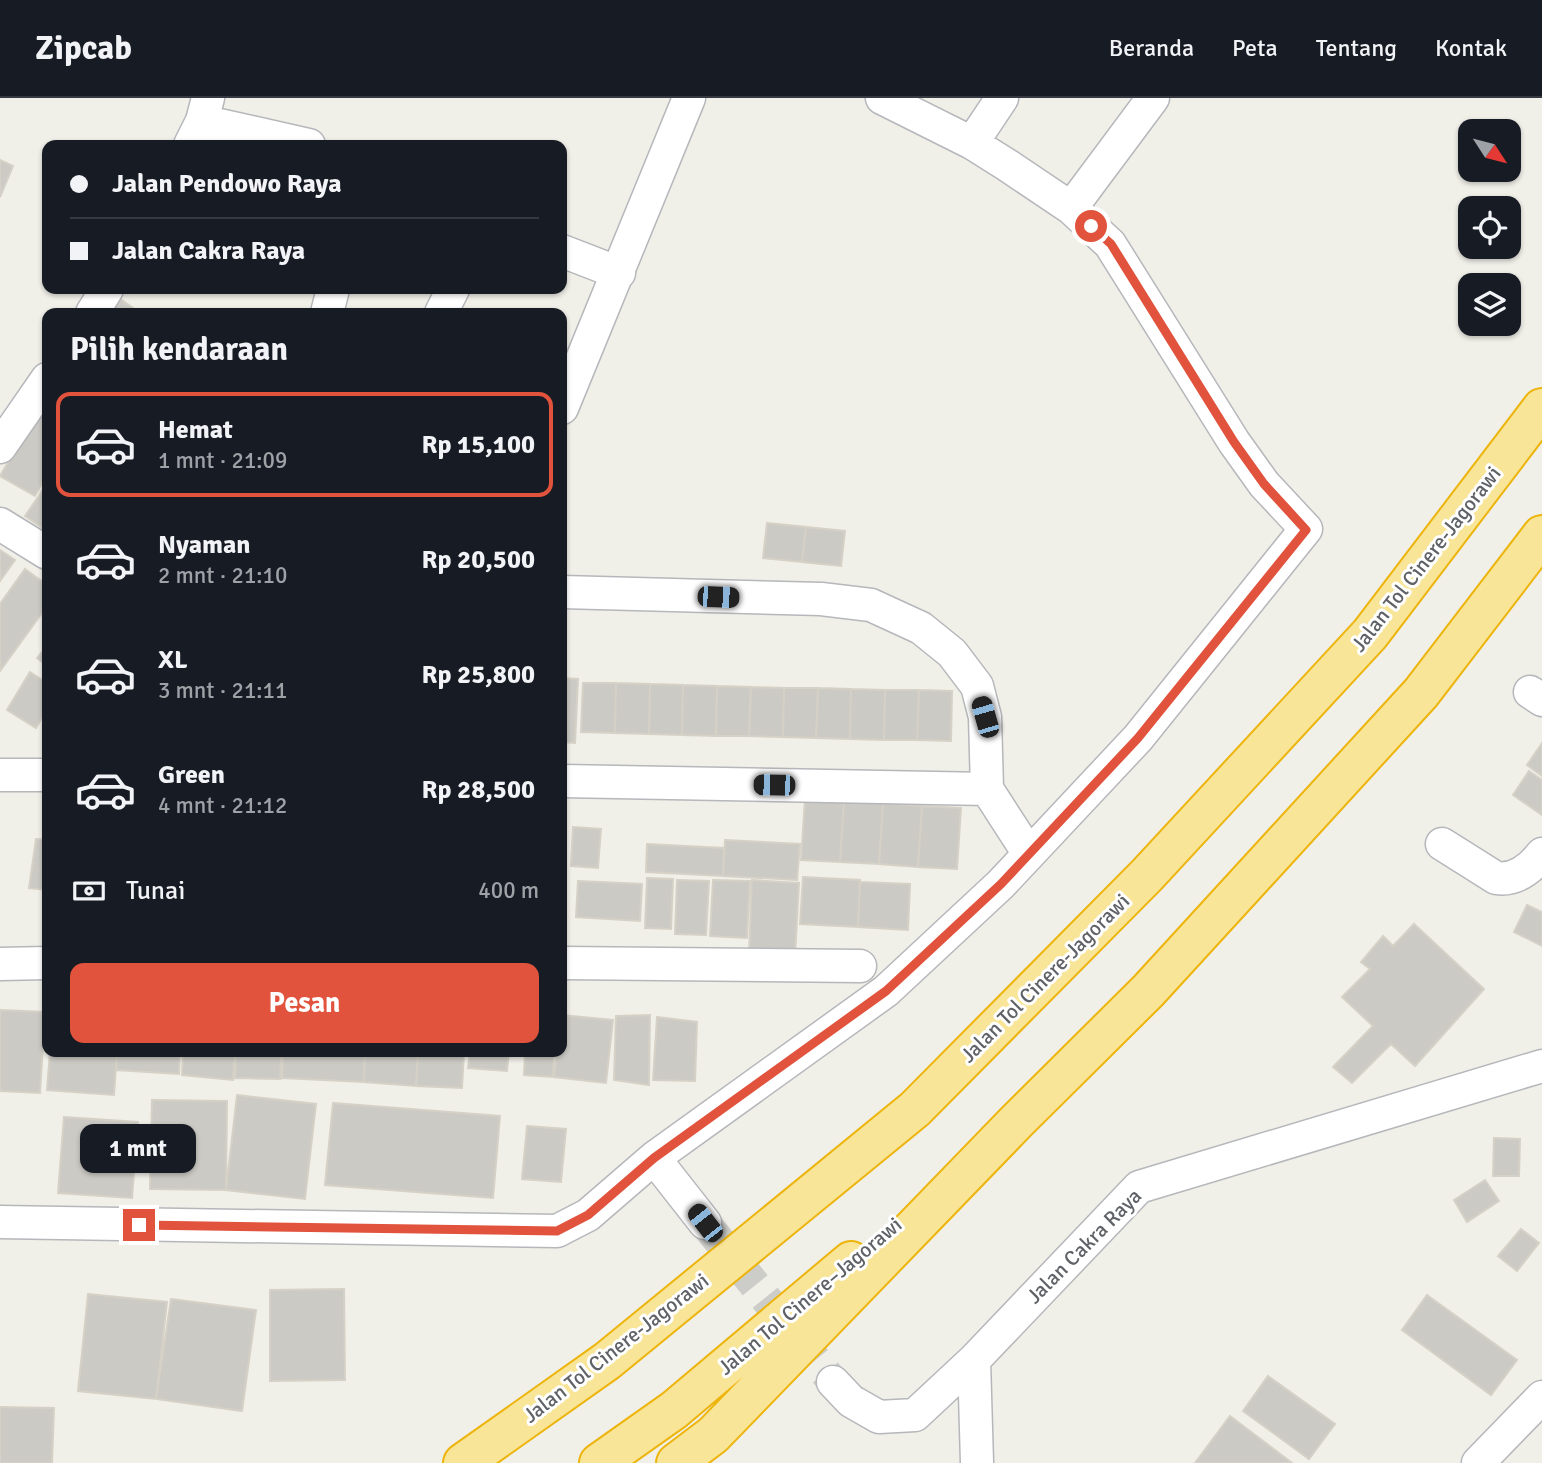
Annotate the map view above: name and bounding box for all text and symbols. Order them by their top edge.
text: Zipcab [35,28,132,69]
text: Beranda [1109,33,1194,63]
text: Peta [1232,33,1278,63]
text: Tentang [1316,33,1397,63]
text: Kontak [1435,33,1507,63]
north arrow [1458,119,1521,182]
map controls [1458,119,1521,336]
text: Jalan Pendowo Raya [112,168,341,200]
button: locate [1458,196,1521,259]
route start [1075,210,1107,242]
text: Jalan Cakra Raya [112,235,305,267]
button: layers [1458,273,1521,336]
text: Pilih kendaraan [70,330,288,369]
icon: car [74,413,137,476]
text: Hemat [158,414,233,446]
text: Rp 15,100 [421,429,535,461]
text: 1 mnt · 21:09 [158,446,287,475]
street label: Jalan Tol Cinere-Jagorawi [1345,461,1507,657]
icon: car [74,528,137,591]
text: Nyaman [158,529,251,561]
text: Rp 20,500 [421,544,535,576]
text: 2 mnt · 21:10 [158,561,287,590]
car [697,586,740,608]
icon: car [74,643,137,706]
text: XL [158,644,188,676]
text: Rp 25,800 [421,659,535,691]
text: 3 mnt · 21:11 [158,676,287,705]
car [970,694,1001,740]
icon: car [74,758,137,821]
text: Green [158,759,225,791]
text: Rp 28,500 [421,774,535,806]
car [753,774,796,796]
text: 4 mnt · 21:12 [158,791,287,820]
icon: cash [70,872,108,910]
text: Tunai [126,875,185,907]
text: 400 m [478,876,539,905]
street label: Jalan Tol Cinere-Jagorawi [955,888,1135,1068]
button: Pesan [70,963,539,1043]
callout: 1 mnt [81,1124,197,1172]
text: 1 mnt [109,1134,167,1163]
street label: Jalan Cakra Raya [1021,1183,1147,1309]
car [684,1200,727,1246]
route end [123,1209,155,1241]
street label: Jalan Tol Cinere–Jagorawi [713,1211,907,1381]
street label: Jalan Tol Cinere-Jagorawi [518,1267,714,1429]

